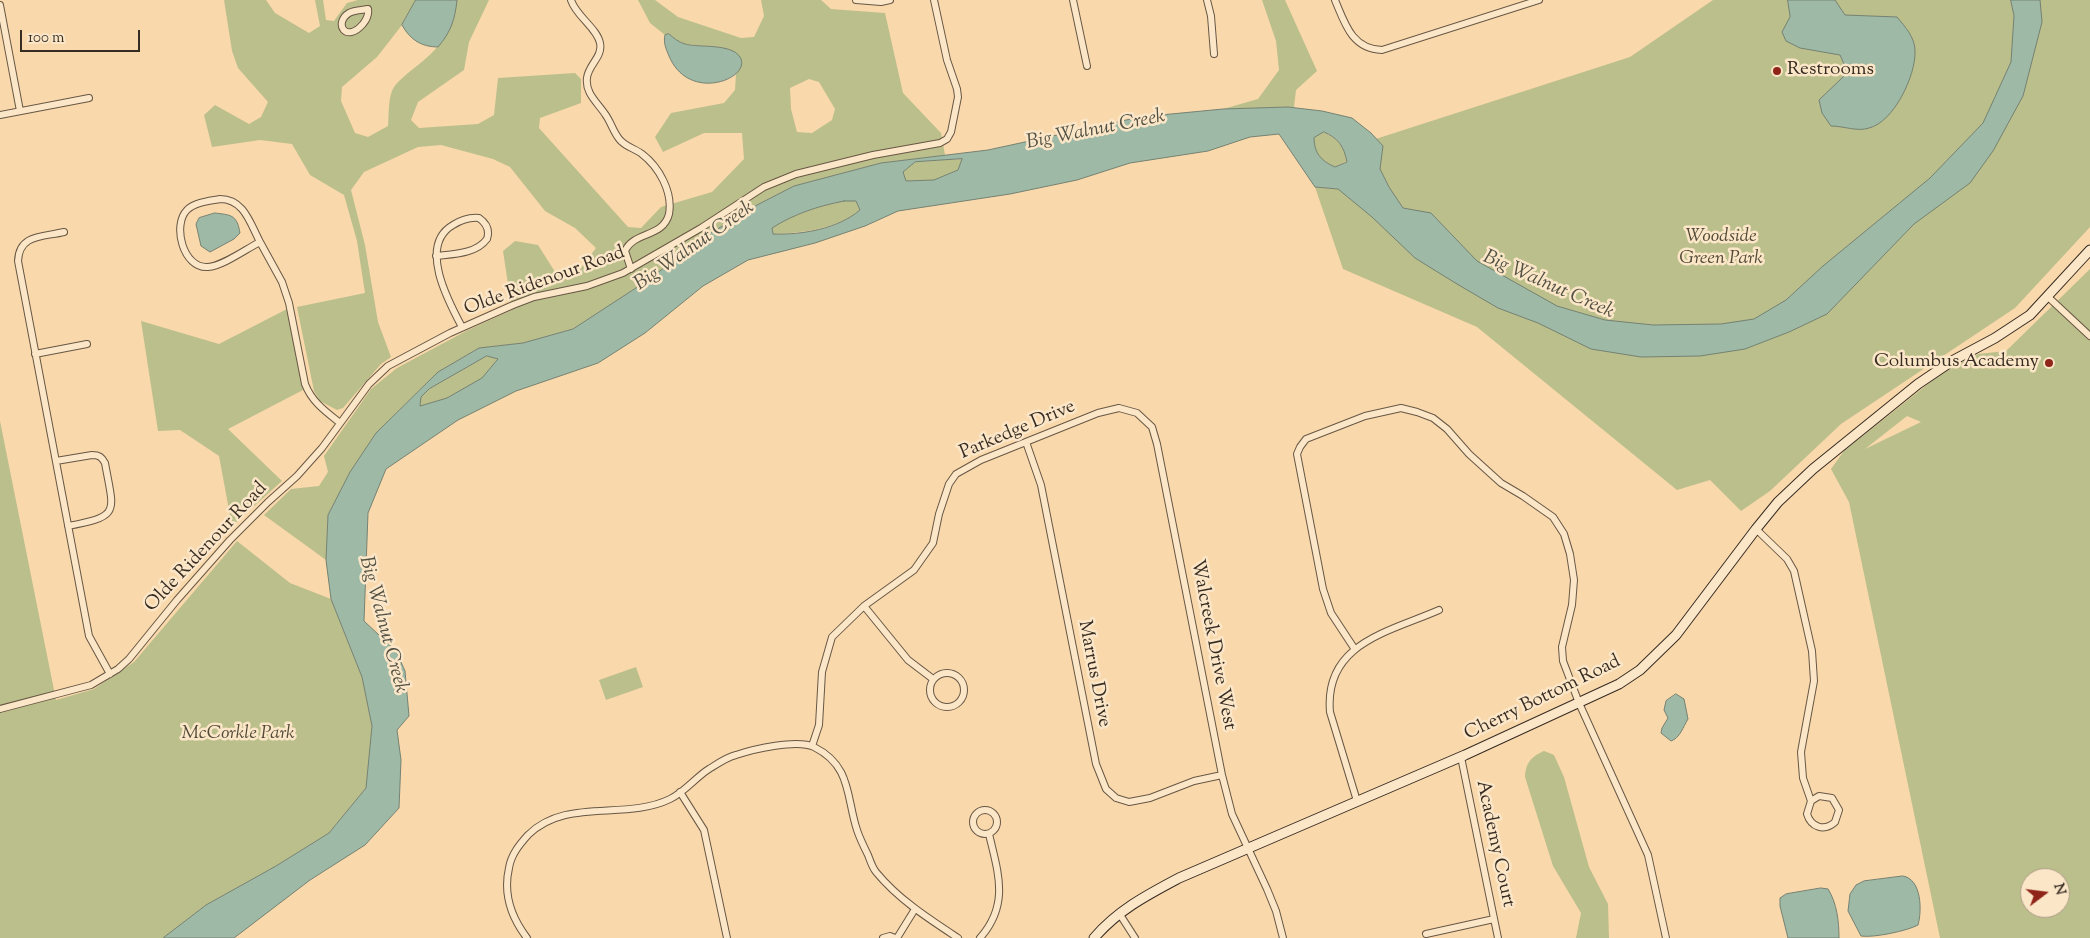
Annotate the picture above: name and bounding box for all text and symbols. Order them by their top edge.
scale bar [22,20,142,52]
text: 100 m [28,28,64,49]
place label: Restrooms [1787,60,1874,82]
marker: Restrooms [1771,65,1783,77]
water label: Big Walnut Creek [1025,106,1167,156]
water label: Big Walnut Creek [630,197,760,297]
park label: Woodside Green Park [1679,227,1763,271]
street label: Olde Ridenour Road [462,242,628,322]
water label: Big Walnut Creek [1479,246,1617,326]
place label: Columbus Academy [1874,352,2039,374]
marker: Columbus Academy [2043,357,2055,369]
street label: Parkedge Drive [957,396,1079,466]
street label: Olde Ridenour Road [141,478,273,618]
water label: Big Walnut Creek [352,554,412,696]
street label: Walcreek Drive West [1184,558,1240,732]
street label: Marrus Drive [1071,619,1115,729]
street label: Cherry Bottom Road [1461,651,1625,747]
park label: McCorkle Park [181,724,295,746]
street label: Academy Court [1469,778,1519,910]
north arrow [2020,868,2070,918]
text: N [2047,881,2070,897]

